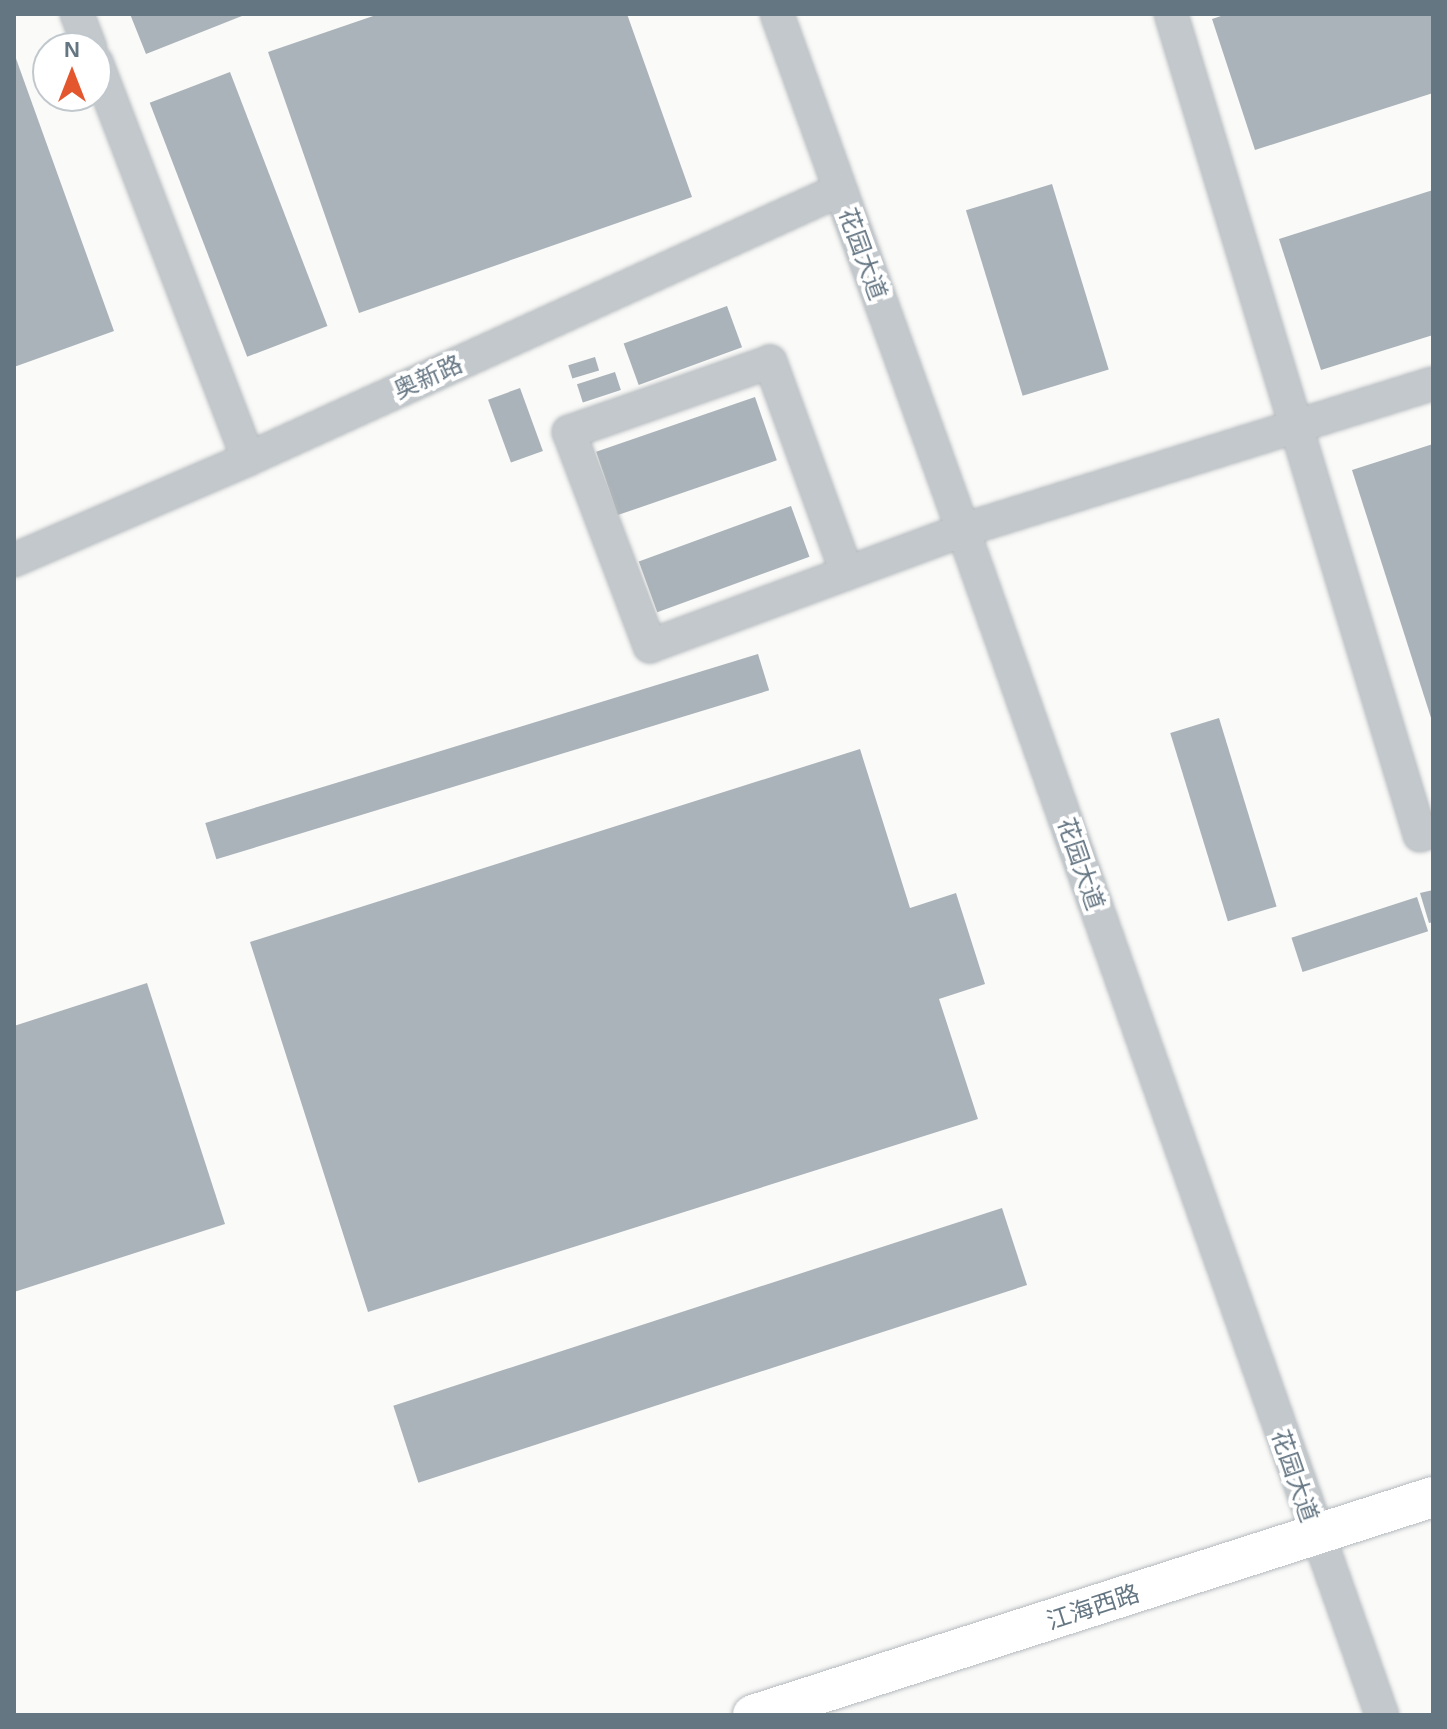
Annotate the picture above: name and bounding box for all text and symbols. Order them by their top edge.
north arrow [32,32,112,112]
text: N [64,37,80,62]
street label: 花园大道 [833,204,893,304]
street label: 奥新路 [389,349,467,405]
street label: 花园大道 [1052,814,1110,914]
street label: 花园大道 [1266,1426,1324,1526]
street label: 江海西路 [1043,1578,1143,1636]

